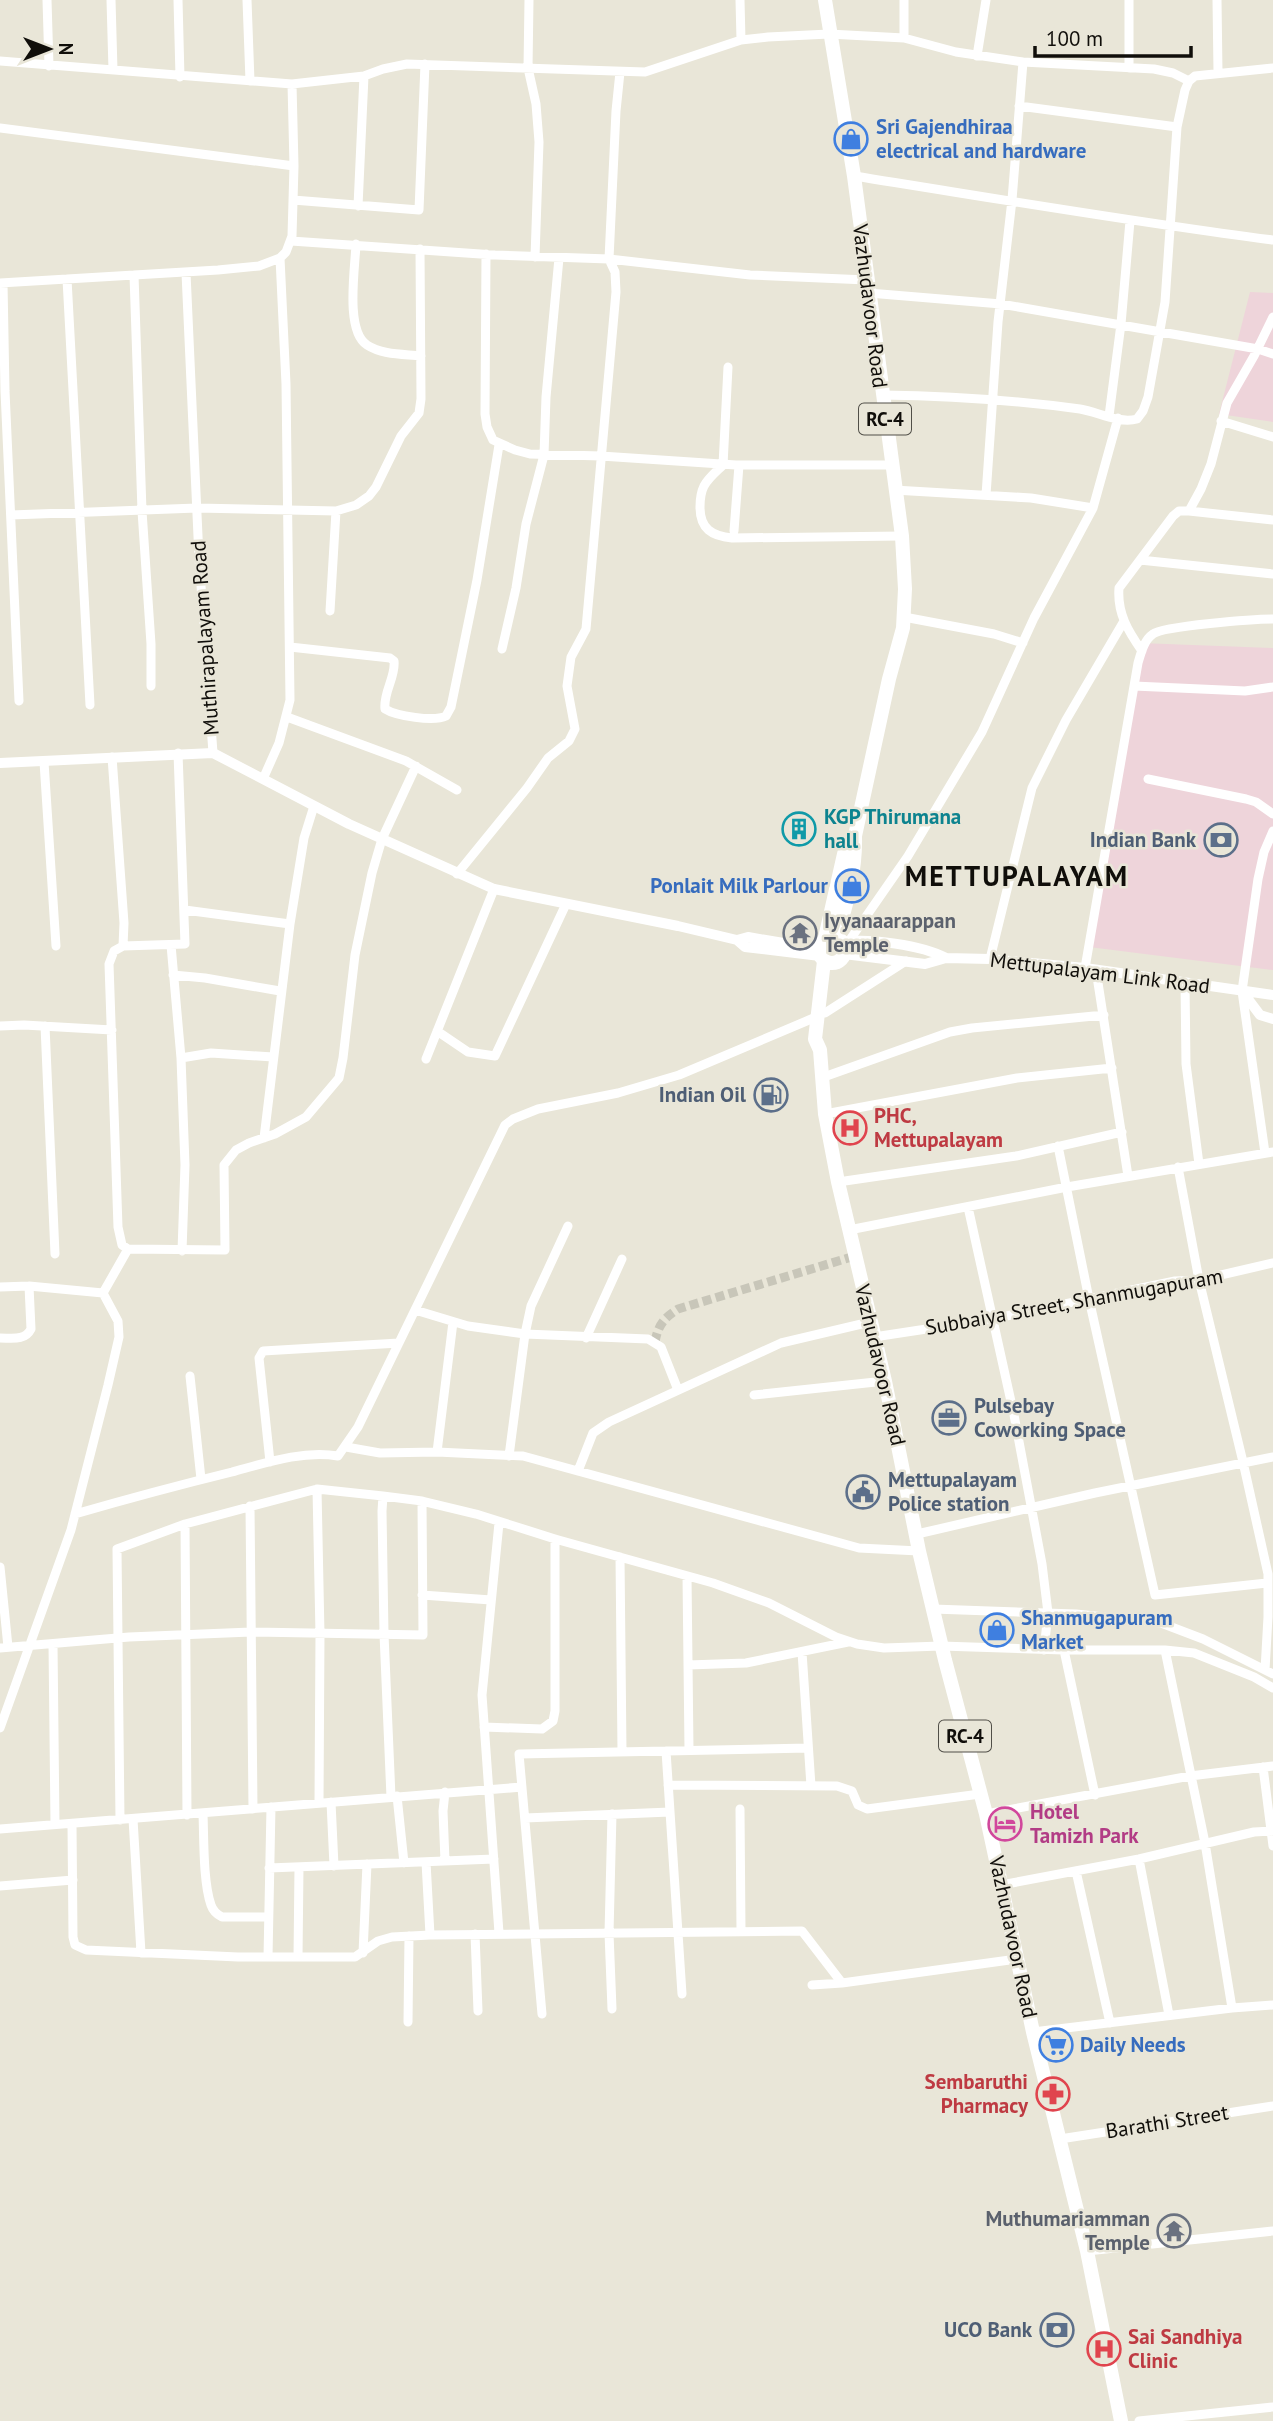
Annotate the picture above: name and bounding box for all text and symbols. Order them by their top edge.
north arrow [14,14,84,84]
scale bar [1035,14,1191,58]
text: 100 m [1046,25,1103,52]
text: N [54,43,78,55]
place label: Sri Gajendhiraa electrical and hardware [876,113,1086,164]
shop icon: Sri Gajendhiraa electrical and hardware [832,120,870,158]
street label: Vazhudavoor Road [847,222,894,389]
road number: RC-4 [859,404,911,434]
street label: Muthirapalayam Road [184,540,225,736]
place label: KGP Thirumana hall [824,803,961,854]
building icon: KGP Thirumana hall [780,810,818,848]
bank icon: Indian Bank [1202,821,1240,859]
place label: Indian Bank [1090,826,1197,853]
district label: METTUPALAYAM [905,857,1129,894]
shop icon: Ponlait Milk Parlour [833,867,871,905]
place label: Ponlait Milk Parlour [650,872,829,899]
place label: Iyyanaarappan Temple [824,907,956,958]
temple icon: Iyyanaarappan Temple [781,914,819,952]
street label: Mettupalayam Link Road [988,946,1212,999]
fuel station icon: Indian Oil [752,1076,790,1114]
place label: Indian Oil [659,1081,747,1108]
place label: PHC, Mettupalayam [874,1102,1003,1153]
hospital icon: PHC, Mettupalayam [831,1109,869,1147]
street label: Subbaiya Street, Shanmugapuram [923,1262,1225,1341]
street label: Vazhudavoor Road [849,1281,912,1448]
place label: Pulsebay Coworking Space [974,1392,1126,1443]
office icon: Pulsebay Coworking Space [930,1399,968,1437]
place label: Mettupalayam Police station [888,1466,1017,1517]
public building icon: Mettupalayam Police station [844,1473,882,1511]
place label: Shanmugapuram Market [1021,1604,1173,1655]
shop icon: Shanmugapuram Market [978,1611,1016,1649]
road number: RC-4 [939,1720,991,1752]
place label: Hotel Tamizh Park [1030,1798,1139,1849]
hotel icon: Hotel Tamizh Park [986,1805,1024,1843]
street label: Vazhudavoor Road [983,1853,1044,2020]
supermarket icon: Daily Needs [1037,2026,1075,2064]
place label: Daily Needs [1080,2031,1186,2058]
place label: Sembaruthi Pharmacy [925,2068,1029,2119]
pharmacy icon: Sembaruthi Pharmacy [1034,2075,1072,2113]
street label: Barathi Street [1104,2098,1230,2145]
place label: Muthumariamman Temple [985,2205,1150,2256]
temple icon: Muthumariamman Temple [1155,2212,1193,2250]
bank icon: UCO Bank [1038,2311,1076,2349]
place label: UCO Bank [944,2316,1033,2343]
place label: Sai Sandhiya Clinic [1128,2323,1242,2374]
hospital icon: Sai Sandhiya Clinic [1085,2330,1123,2368]

